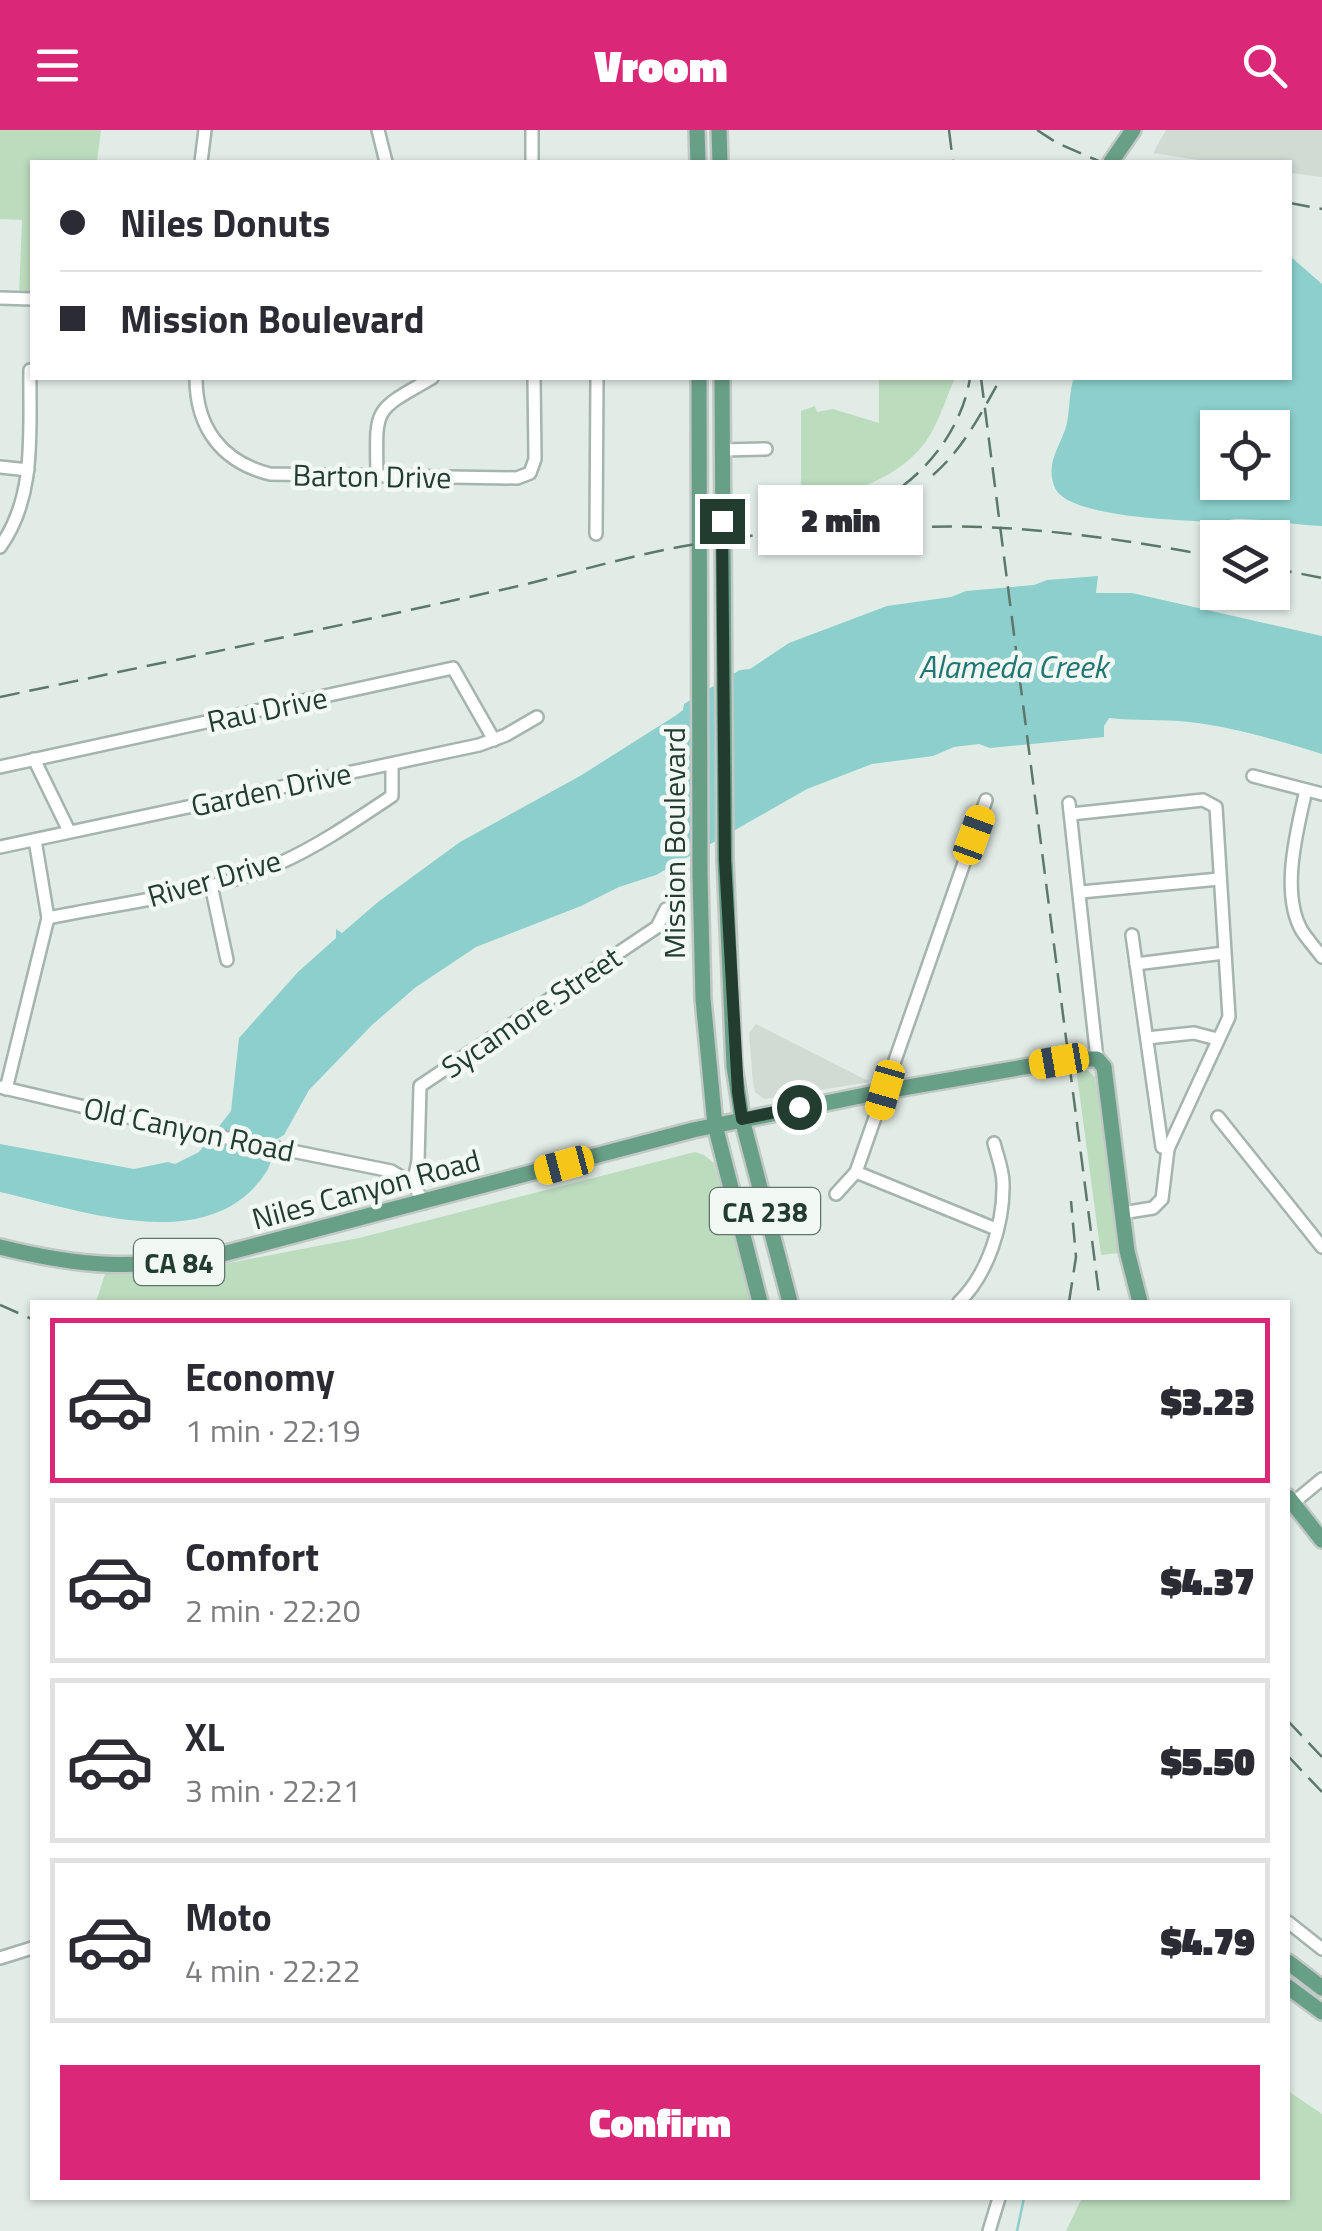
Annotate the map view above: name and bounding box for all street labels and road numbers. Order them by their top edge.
street label: Barton Drive [292,452,452,500]
street label: Rau Drive [203,674,331,744]
street label: Mission Boulevard [651,727,697,959]
street label: Garden Drive [187,750,355,828]
street label: River Drive [142,837,286,919]
street label: Sycamore Street [432,934,631,1089]
street label: Old Canyon Road [79,1084,299,1174]
street label: Niles Canyon Road [247,1136,485,1242]
road number: CA 238 [710,1188,820,1234]
road number: CA 84 [134,1239,224,1285]

